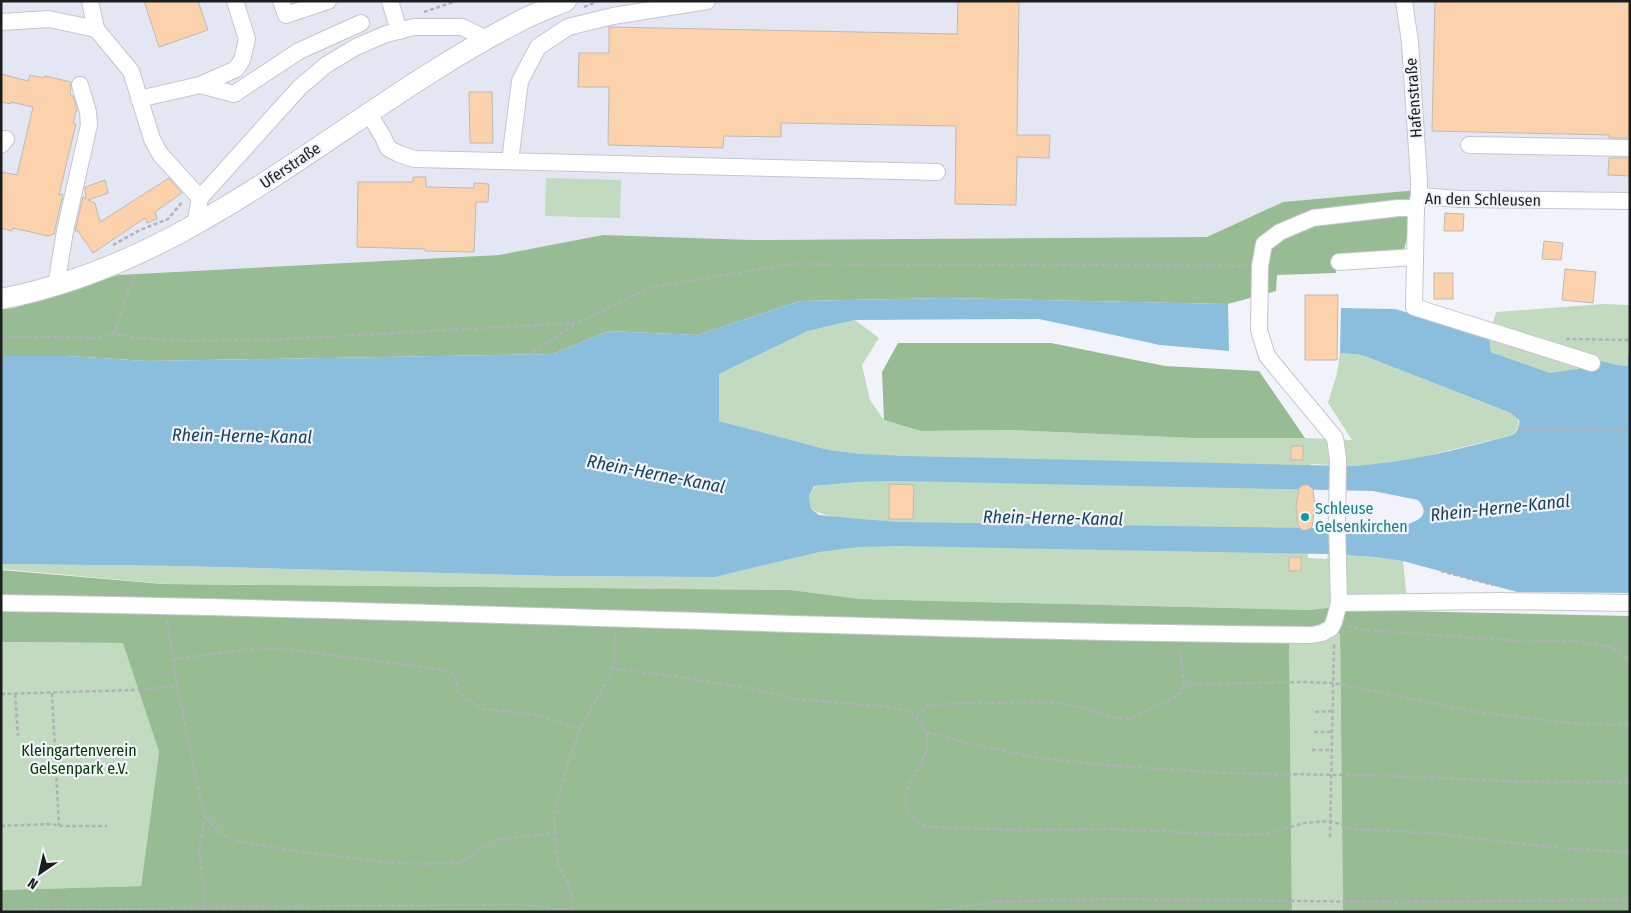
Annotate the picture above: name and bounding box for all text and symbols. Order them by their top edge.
street label: Hafenstraße [1401,57,1426,139]
street label: Uferstraße [256,138,324,193]
street label: An den Schleusen [1425,189,1541,210]
water label: Rhein-Herne-Kanal [172,424,313,448]
water label: Rhein-Herne-Kanal [585,450,727,498]
water label: Rhein-Herne-Kanal [1429,490,1571,526]
place label: Schleuse Gelsenkirchen [1315,499,1408,536]
water label: Rhein-Herne-Kanal [983,506,1124,530]
marker: Schleuse Gelsenkirchen [1299,511,1311,523]
park label: Kleingartenverein Gelsenpark e.V. [21,741,137,778]
north arrow [15,848,65,898]
text: N [25,874,41,893]

